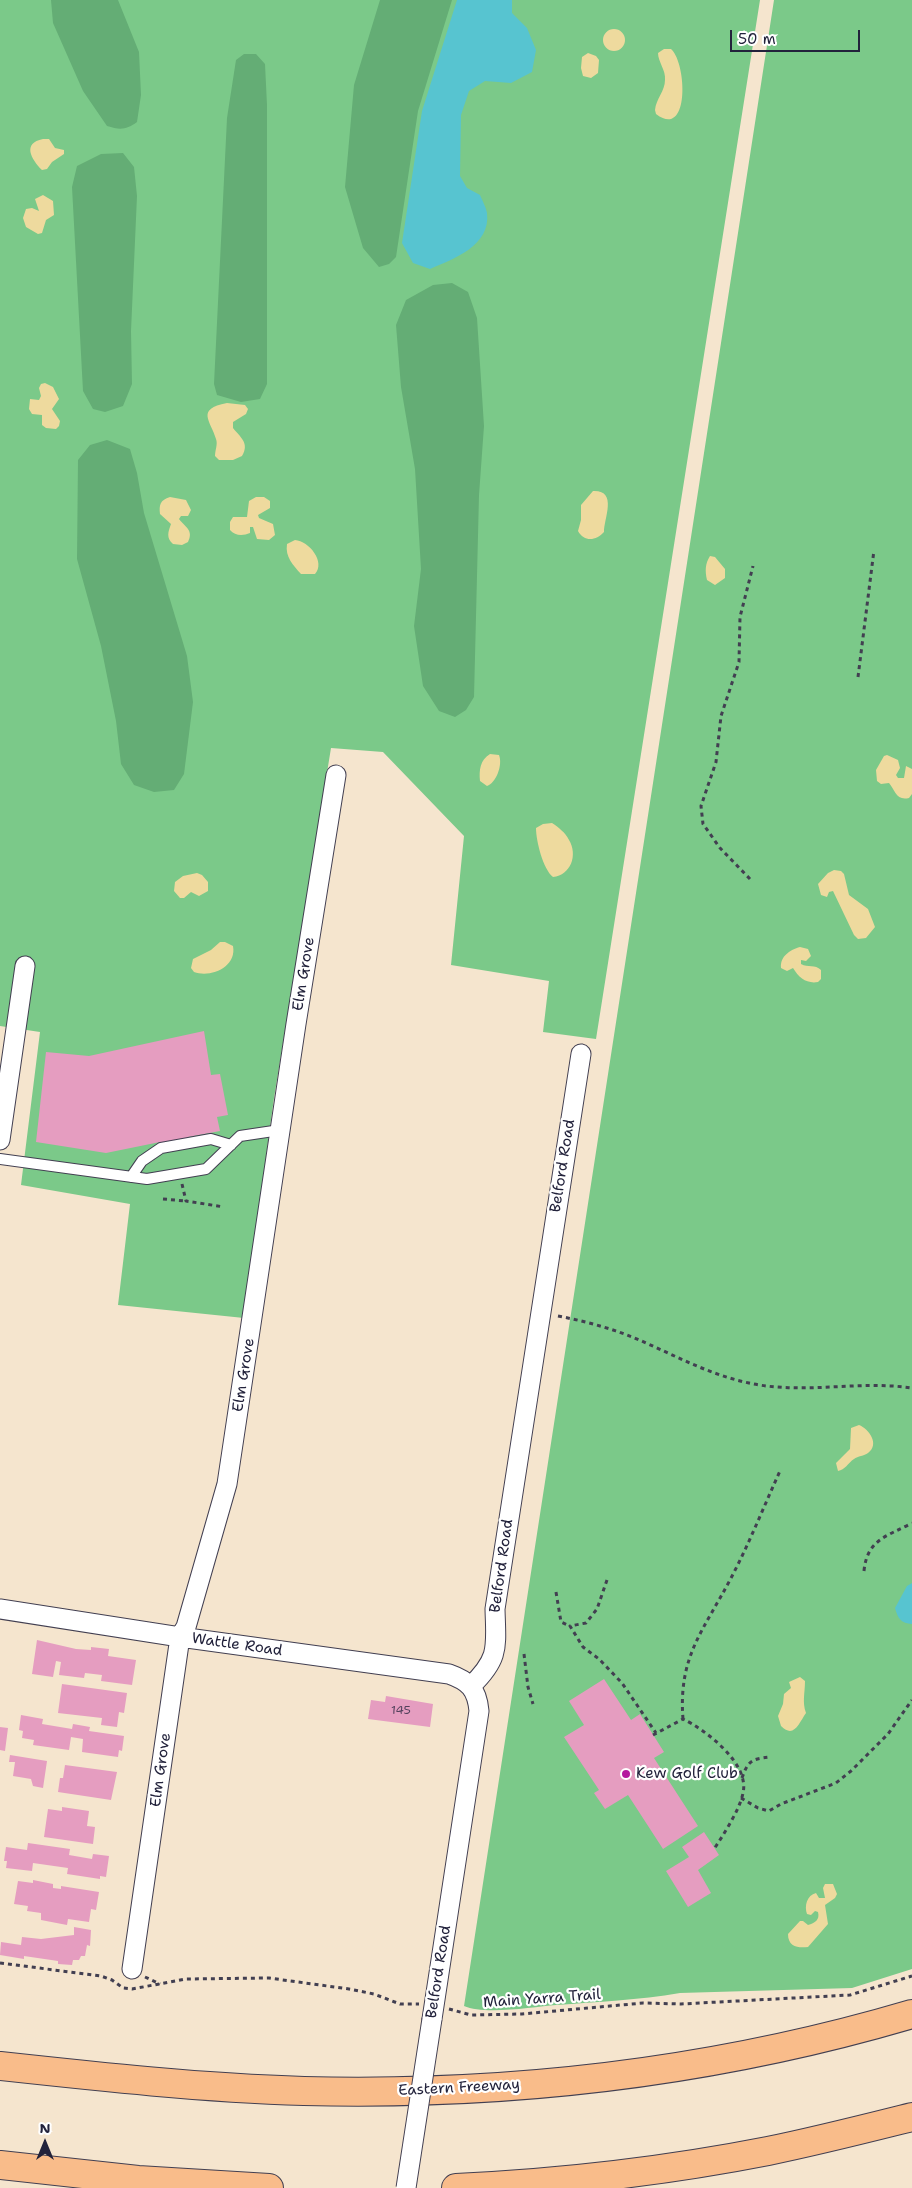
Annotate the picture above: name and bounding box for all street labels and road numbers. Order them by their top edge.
street label: Elm Grove [289,936,319,1012]
street label: Belford Road [547,1118,579,1214]
street label: Elm Grove [229,1337,259,1413]
street label: Belford Road [487,1518,517,1614]
street label: Wattle Road [191,1630,283,1660]
street label: Elm Grove [147,1732,175,1808]
street label: Belford Road [423,1924,455,2020]
street label: Main Yarra Trail [483,1986,601,2012]
street label: Eastern Freeway [398,2076,520,2100]

